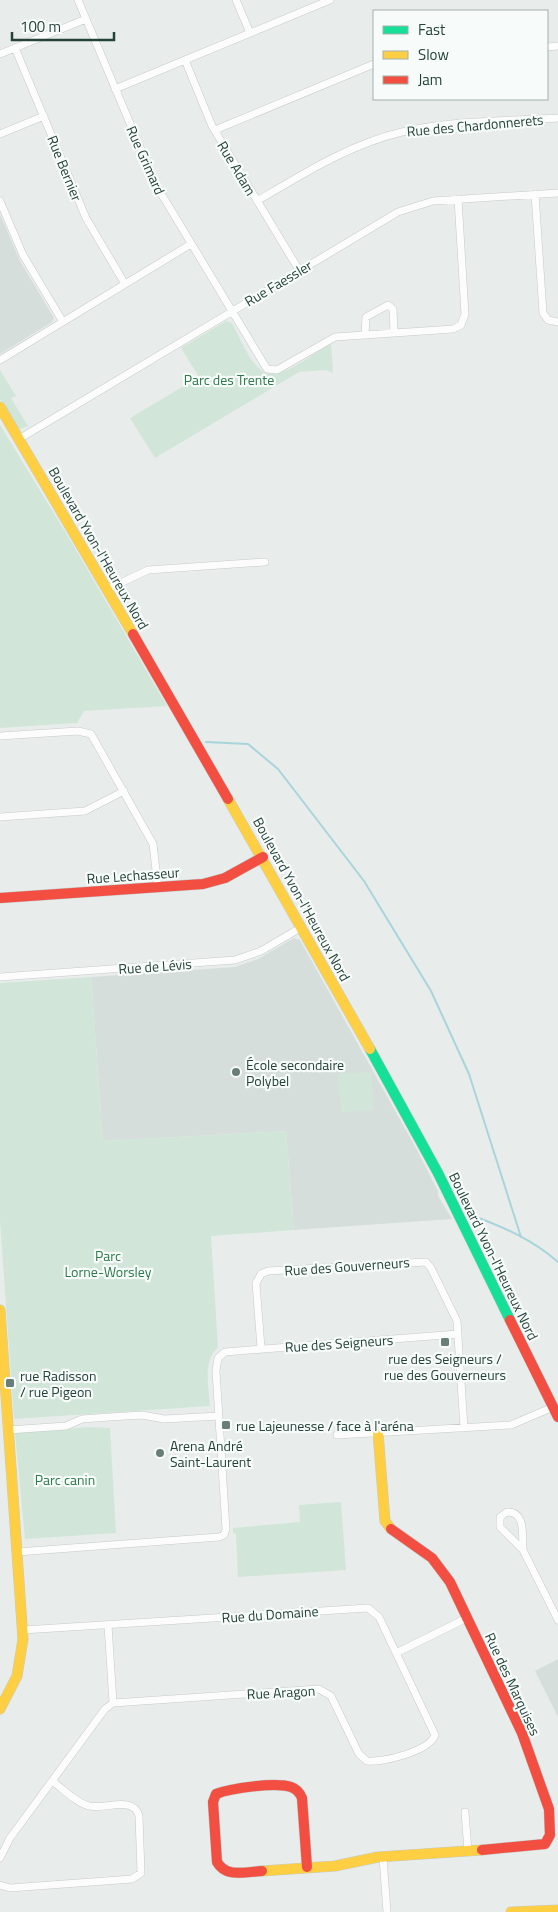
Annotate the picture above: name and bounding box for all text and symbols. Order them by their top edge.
scale bar [12,10,115,42]
legend [373,10,548,100]
text: 100 m [20,15,61,38]
text: Fast [418,18,446,41]
text: Slow [418,43,449,66]
text: Jam [418,68,442,91]
street label: Rue des Chardonnerets [406,109,544,141]
street label: Rue Grimard [121,122,171,198]
street label: Rue Bernier [42,132,88,204]
street label: Rue Adam [212,137,262,199]
street label: Rue Faessler [240,255,316,311]
park label: Parc des Trente [184,369,274,390]
street label: Boulevard Yvon-l'Heureux Nord [44,463,154,633]
street label: Boulevard Yvon-l'Heureux Nord [248,813,356,985]
street label: Rue Lechasseur [86,861,180,889]
street label: Rue de Lévis [118,953,192,979]
place label: École secondaire Polybel [246,1054,344,1091]
marker: École secondaire Polybel [230,1066,242,1078]
street label: Boulevard Yvon-l'Heureux Nord [444,1168,544,1344]
park label: Parc Lorne-Worsley [64,1245,152,1282]
street label: Rue des Gouverneurs [284,1251,410,1281]
street label: Rue des Seigneurs [284,1329,394,1357]
marker: rue des Seigneurs / rue des Gouverneurs [439,1336,451,1348]
place label: rue des Seigneurs / rue des Gouverneurs [384,1348,506,1385]
place label: rue Radisson / rue Pigeon [20,1365,96,1402]
marker: rue Radisson / rue Pigeon [4,1377,16,1389]
place label: rue Lajeunesse / face à l'aréna [236,1415,414,1436]
marker: rue Lajeunesse / face à l'aréna [220,1419,232,1431]
place label: Arena André Saint-Laurent [170,1435,251,1472]
marker: Arena André Saint-Laurent [154,1447,166,1459]
park label: Parc canin [35,1469,95,1490]
street label: Rue du Domaine [221,1600,319,1628]
street label: Rue des Marquises [480,1629,546,1739]
street label: Rue Aragon [246,1680,316,1704]

